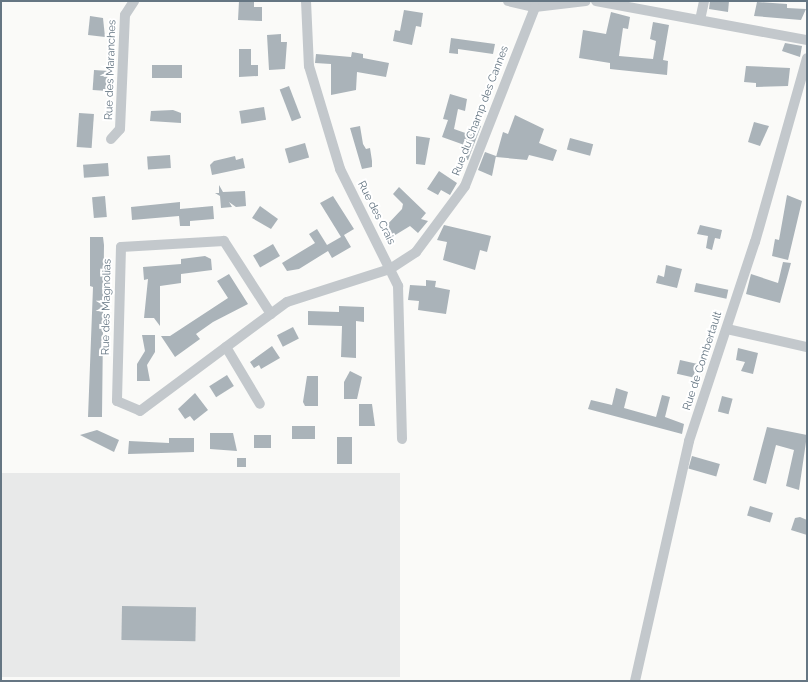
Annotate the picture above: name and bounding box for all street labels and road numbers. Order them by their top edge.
street label: Rue des Maranches [103,20,119,120]
street label: Rue du Champ des Cannes [450,44,512,178]
street label: Rue des Crais [354,179,398,247]
street label: Rue des Magnolias [100,259,114,355]
street label: Rue de Combertault [681,310,725,412]

